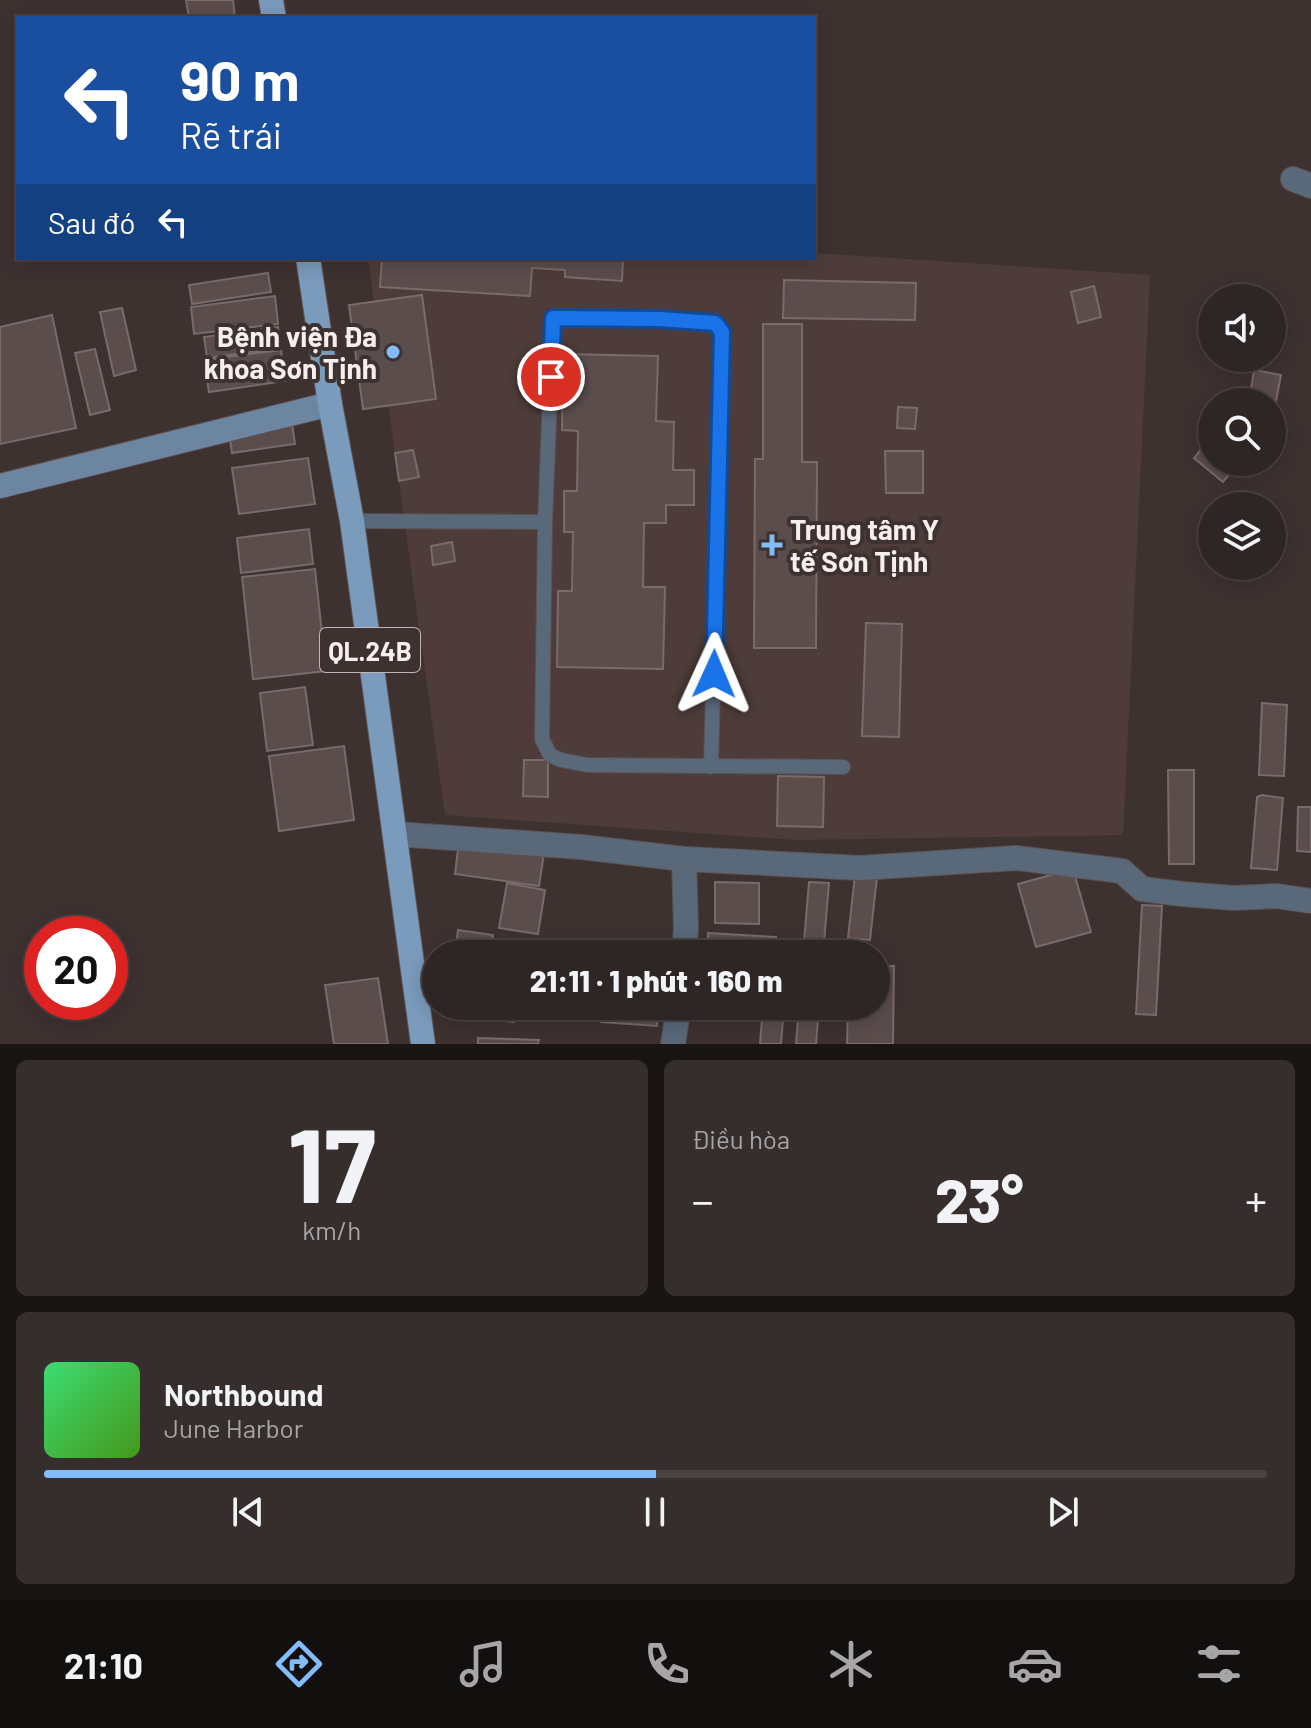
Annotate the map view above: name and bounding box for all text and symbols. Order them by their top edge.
text: 90 m [180,45,300,112]
icon: left [48,48,152,152]
text: Rẽ trái [180,113,282,156]
icon: left [151,200,195,244]
text: Sau đó [48,204,135,240]
map controls [1198,284,1286,580]
button: sound [1198,284,1286,372]
place label: Bệnh viện Đa khoa Sơn Tịnh [204,319,377,385]
marker: Bệnh viện Đa khoa Sơn Tịnh [384,343,402,361]
pin [517,343,585,411]
icon: arrive [529,355,573,399]
button: search [1198,388,1286,476]
button: layers [1198,492,1286,580]
place label: Trung tâm Y tế Sơn Tịnh [790,512,939,578]
marker: Trung tâm Y tế Sơn Tịnh [761,534,783,556]
road number: QL.24B [320,628,420,672]
position arrow [672,632,756,716]
speed limit sign: 20 [24,916,128,1020]
text: 21:11 · 1 phút · 160 m [530,962,782,998]
text: 17 [288,1099,376,1224]
text: Điều hòa [692,1123,790,1154]
text: 23° [935,1163,1023,1235]
text: − [692,1173,714,1226]
text: + [1245,1173,1267,1226]
text: km/h [302,1214,361,1245]
text: Northbound [164,1376,323,1412]
text: June Harbor [164,1412,303,1443]
icon: previous [226,1490,270,1534]
icon: pause [633,1490,677,1534]
icon: next [1041,1490,1085,1534]
icon: directions [271,1636,327,1692]
icon: music [455,1636,511,1692]
icon: phone [639,1636,695,1692]
icon: climate [823,1636,879,1692]
icon: car [1007,1636,1063,1692]
icon: filters [1191,1636,1247,1692]
text: 21:10 [64,1643,143,1686]

